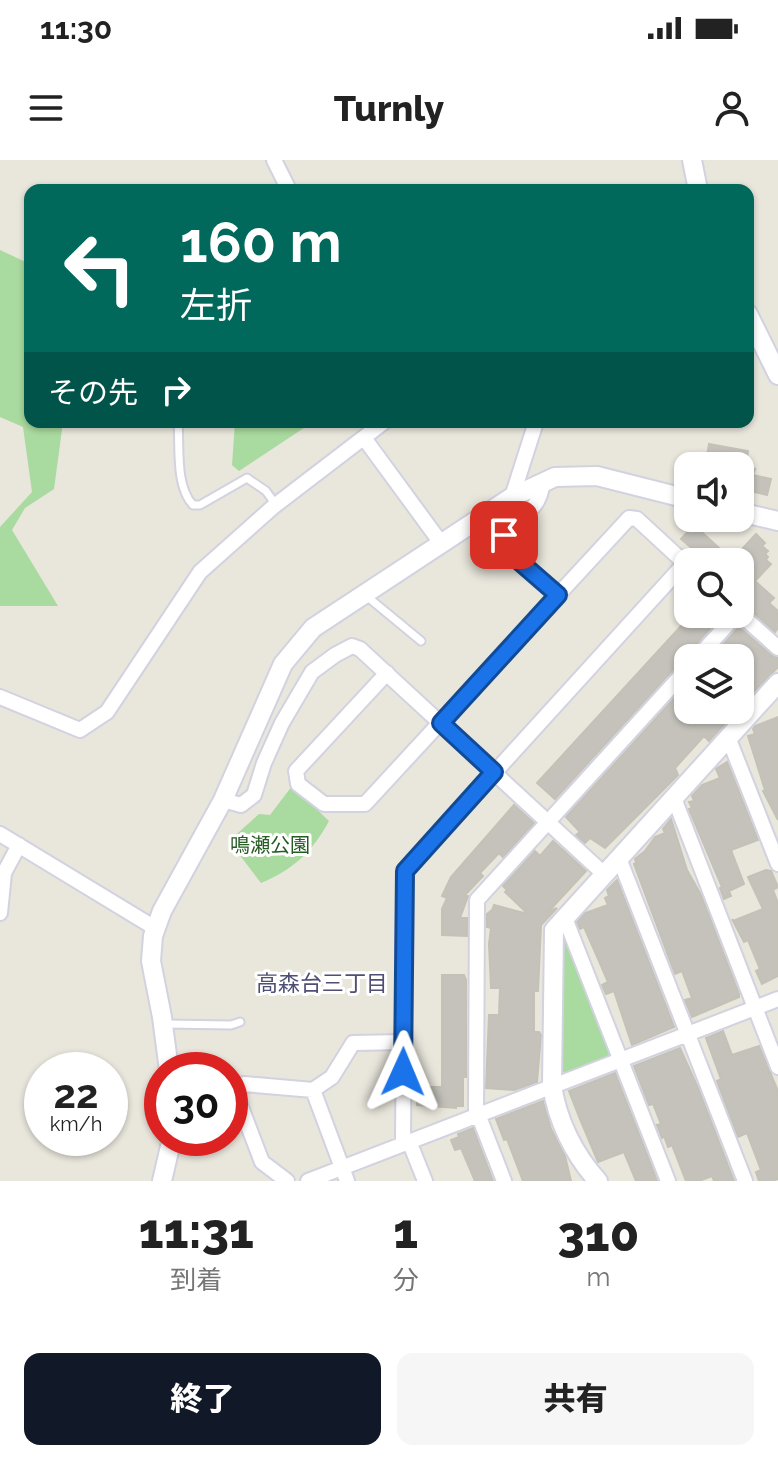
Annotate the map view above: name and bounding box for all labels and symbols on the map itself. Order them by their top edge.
pin [470,501,538,569]
park label: 鳴瀬公園 [230,833,310,857]
district label: 高森台三丁目 [256,970,388,996]
position arrow [361,1030,445,1114]
speed limit sign: 30 [144,1052,248,1156]

